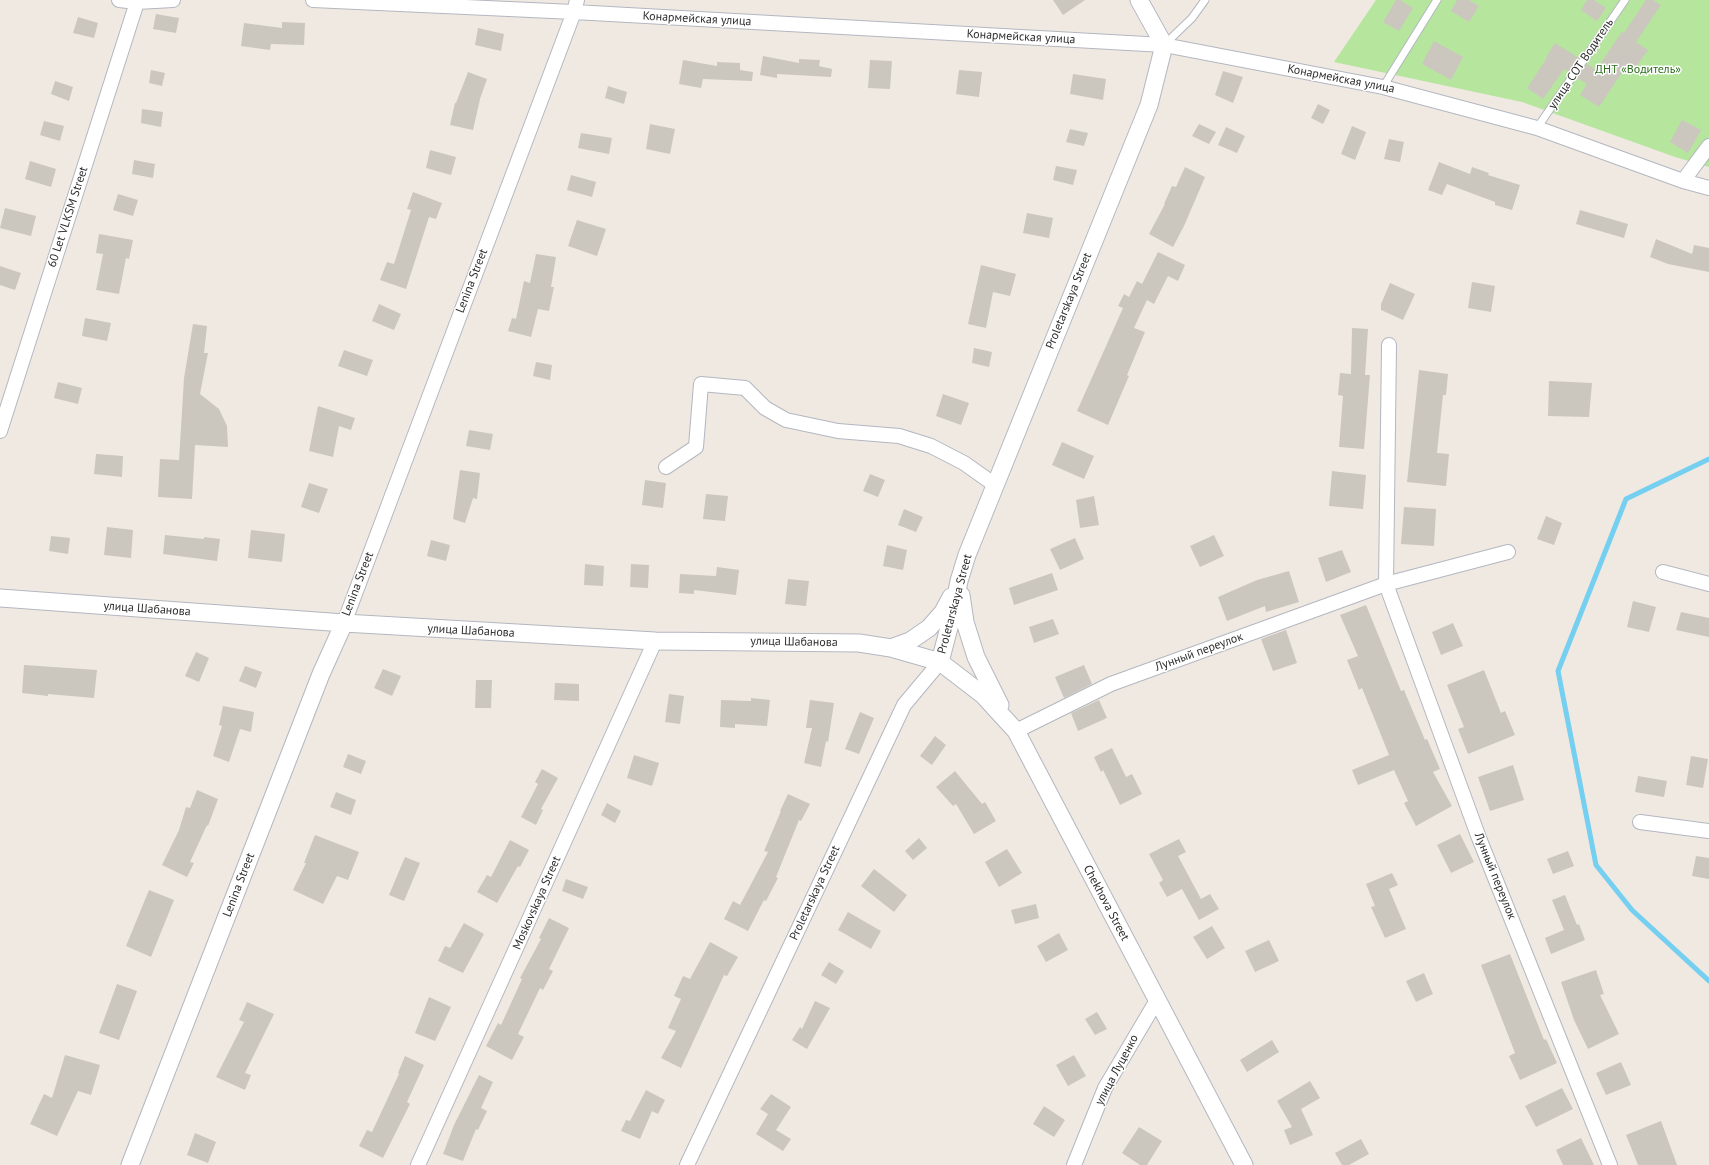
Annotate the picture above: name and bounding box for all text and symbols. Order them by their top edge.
street label: Конармейская улица [642,9,752,29]
street label: улица СОТ Водитель [1545,16,1617,112]
street label: Конармейская улица [966,27,1076,47]
street label: Конармейская улица [1286,62,1396,96]
park label: ДНТ «Водитель» [1595,63,1681,77]
street label: 60 Let VLKSM Street [45,165,91,269]
street label: Lenina Street [453,247,491,315]
street label: Proletarskaya Street [1043,251,1095,351]
street label: Lenina Street [339,550,377,618]
street label: Proletarskaya Street [935,553,975,655]
street label: улица Шабанова [103,599,191,619]
street label: улица Шабанова [427,622,515,640]
street label: Лунный переулок [1153,629,1245,675]
street label: улица Шабанова [750,634,838,650]
street label: Лунный переулок [1471,831,1519,921]
street label: Proletarskaya Street [787,843,843,943]
street label: Lenina Street [220,851,258,919]
street label: Moskovskaya Street [510,854,564,952]
street label: Chekhova Street [1080,863,1132,943]
street label: улица Луценко [1092,1032,1142,1108]

